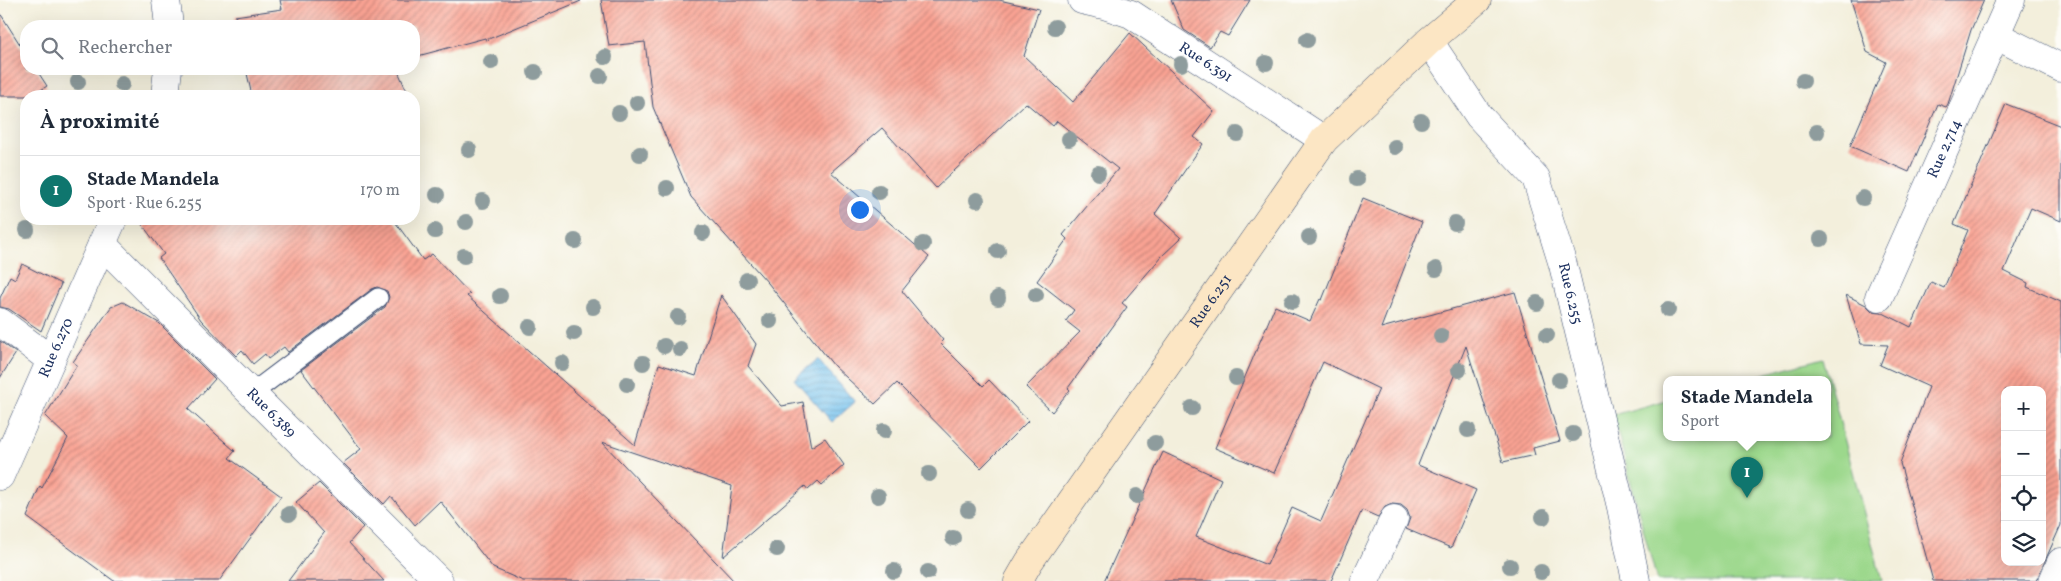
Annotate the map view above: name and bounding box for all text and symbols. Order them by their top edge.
search box [20,20,420,75]
icon: search [38,34,66,62]
text: Rechercher [78,35,172,61]
street label: Rue 6.391 [1174,37,1237,88]
text: À proximité [40,108,159,137]
street label: Rue 2.714 [1923,116,1967,182]
text: Stade Mandela [87,167,219,193]
text: 1 [53,180,59,202]
text: 170 m [360,180,400,202]
text: Sport · Rue 6.255 [87,193,202,215]
your location [847,197,873,223]
street label: Rue 6.255 [1552,261,1587,327]
street label: Rue 6.251 [1185,270,1237,332]
street label: Rue 6.270 [34,315,79,381]
popup [1663,376,1831,441]
street label: Rue 6.389 [241,383,301,443]
text: Stade Mandela [1681,385,1813,411]
map controls [2001,386,2046,566]
button: + [2001,386,2046,431]
text: Sport [1681,411,1720,433]
button: − [2001,431,2046,476]
pin: 1 [1731,457,1763,498]
button: locate [2001,476,2046,521]
button: layers [2001,521,2046,566]

